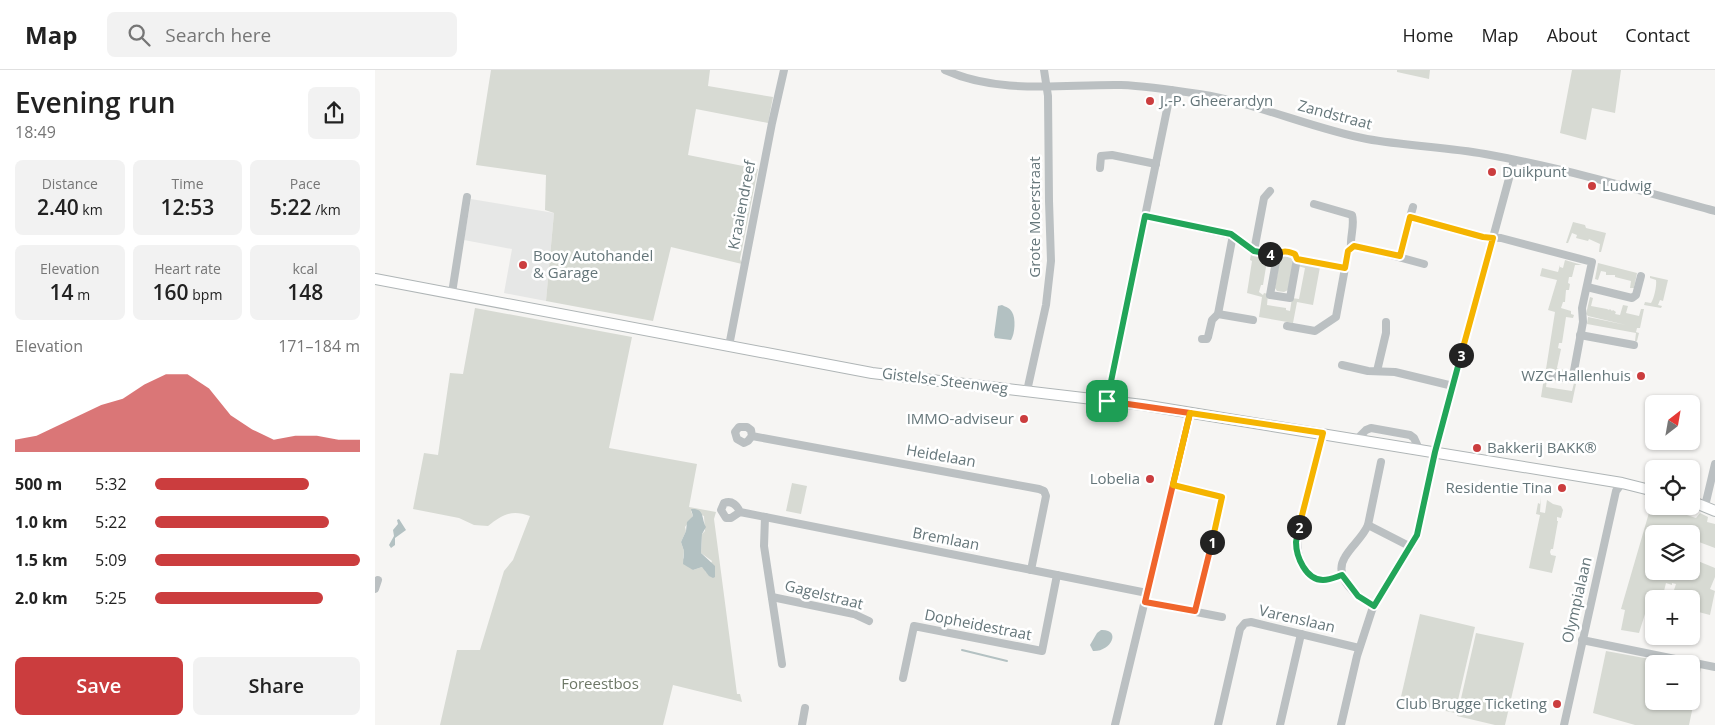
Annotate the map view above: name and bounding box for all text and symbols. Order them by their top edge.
search box [107,12,457,57]
text: Map [25,18,77,51]
icon: search [125,21,153,49]
text: Search here [165,22,271,48]
text: Home [1403,23,1453,47]
text: Map [1481,23,1519,47]
text: About [1547,23,1597,47]
text: Contact [1625,23,1690,47]
text: Evening run [15,83,176,121]
button: share [308,87,360,139]
place label: J.-P. Gheerardyn [1158,90,1273,110]
marker: J.-P. Gheerardyn [1144,95,1156,107]
street label: Zandstraat [1296,95,1375,134]
text: 18:49 [15,121,56,143]
street label: Grote Moerstraat [1024,156,1044,278]
street label: Kraaiendreef [723,158,760,251]
place label: Duikpunt [1502,161,1567,181]
marker: Duikpunt [1486,166,1498,178]
text: Distance [42,174,98,193]
text: Time [171,174,204,193]
text: Pace [290,174,321,193]
place label: Ludwig [1602,175,1652,195]
marker: Ludwig [1586,180,1598,192]
text: 2.40 [37,193,79,221]
text: 12:53 [161,193,214,221]
text: 5:22 [270,193,312,221]
text: km [79,200,103,219]
text: /km [312,200,341,219]
pin: 4 [1257,242,1283,266]
place label: Booy Autohandel & Garage [533,245,653,282]
text: 4 [1266,245,1275,264]
text: Elevation [40,259,100,278]
text: Heart rate [154,259,221,278]
text: kcal [292,259,318,278]
marker: Booy Autohandel & Garage [517,259,529,271]
text: 14 [50,278,74,306]
text: 160 [153,278,189,306]
text: 148 [287,278,323,306]
text: m [74,285,90,304]
text: bpm [189,285,222,304]
text: Elevation [15,335,83,357]
text: 171–184 m [278,335,360,357]
pin: 3 [1449,342,1473,368]
text: 3 [1457,346,1466,365]
street label: Gistelse Steenweg [881,362,1009,398]
place label: WZC Hallenhuis [1521,365,1631,385]
marker: WZC Hallenhuis [1635,370,1647,382]
pin [1086,380,1128,422]
icon: arrive [1093,387,1121,415]
north arrow [1645,395,1700,450]
map controls [1645,395,1700,710]
place label: IMMO-adviseur [907,408,1014,428]
marker: IMMO-adviseur [1018,413,1030,425]
place label: Bakkerij BAKK® [1487,437,1597,457]
street label: Heidelaan [905,439,978,471]
marker: Bakkerij BAKK® [1471,442,1483,454]
button: locate [1645,460,1700,515]
place label: Lobelia [1090,468,1140,488]
text: 500 m [15,473,62,495]
text: 5:32 [95,473,127,495]
marker: Lobelia [1144,473,1156,485]
place label: Residentie Tina [1446,477,1552,497]
marker: Residentie Tina [1556,482,1568,494]
text: 1.0 km [15,511,68,533]
text: 5:22 [95,511,127,533]
pin: 2 [1287,514,1311,540]
text: 2 [1295,518,1304,537]
street label: Bremlaan [911,522,981,554]
button: layers [1645,525,1700,580]
pin: 1 [1199,530,1225,554]
text: 1 [1208,533,1217,552]
text: 1.5 km [15,549,68,571]
text: 5:09 [95,549,127,571]
street label: Olympialaan [1556,555,1596,645]
street label: Gagelstraat [783,575,866,613]
text: 2.0 km [15,587,68,609]
text: 5:25 [95,587,127,609]
button: + [1645,590,1700,645]
street label: Varenslaan [1257,600,1337,637]
street label: Dopheidestraat [923,604,1033,644]
button: − [1645,655,1700,710]
button: Save [15,657,183,715]
button: Share [193,657,360,715]
park label: Foreestbos [561,673,639,693]
place label: Club Brugge Ticketing [1396,693,1547,713]
marker: Club Brugge Ticketing [1551,698,1563,710]

